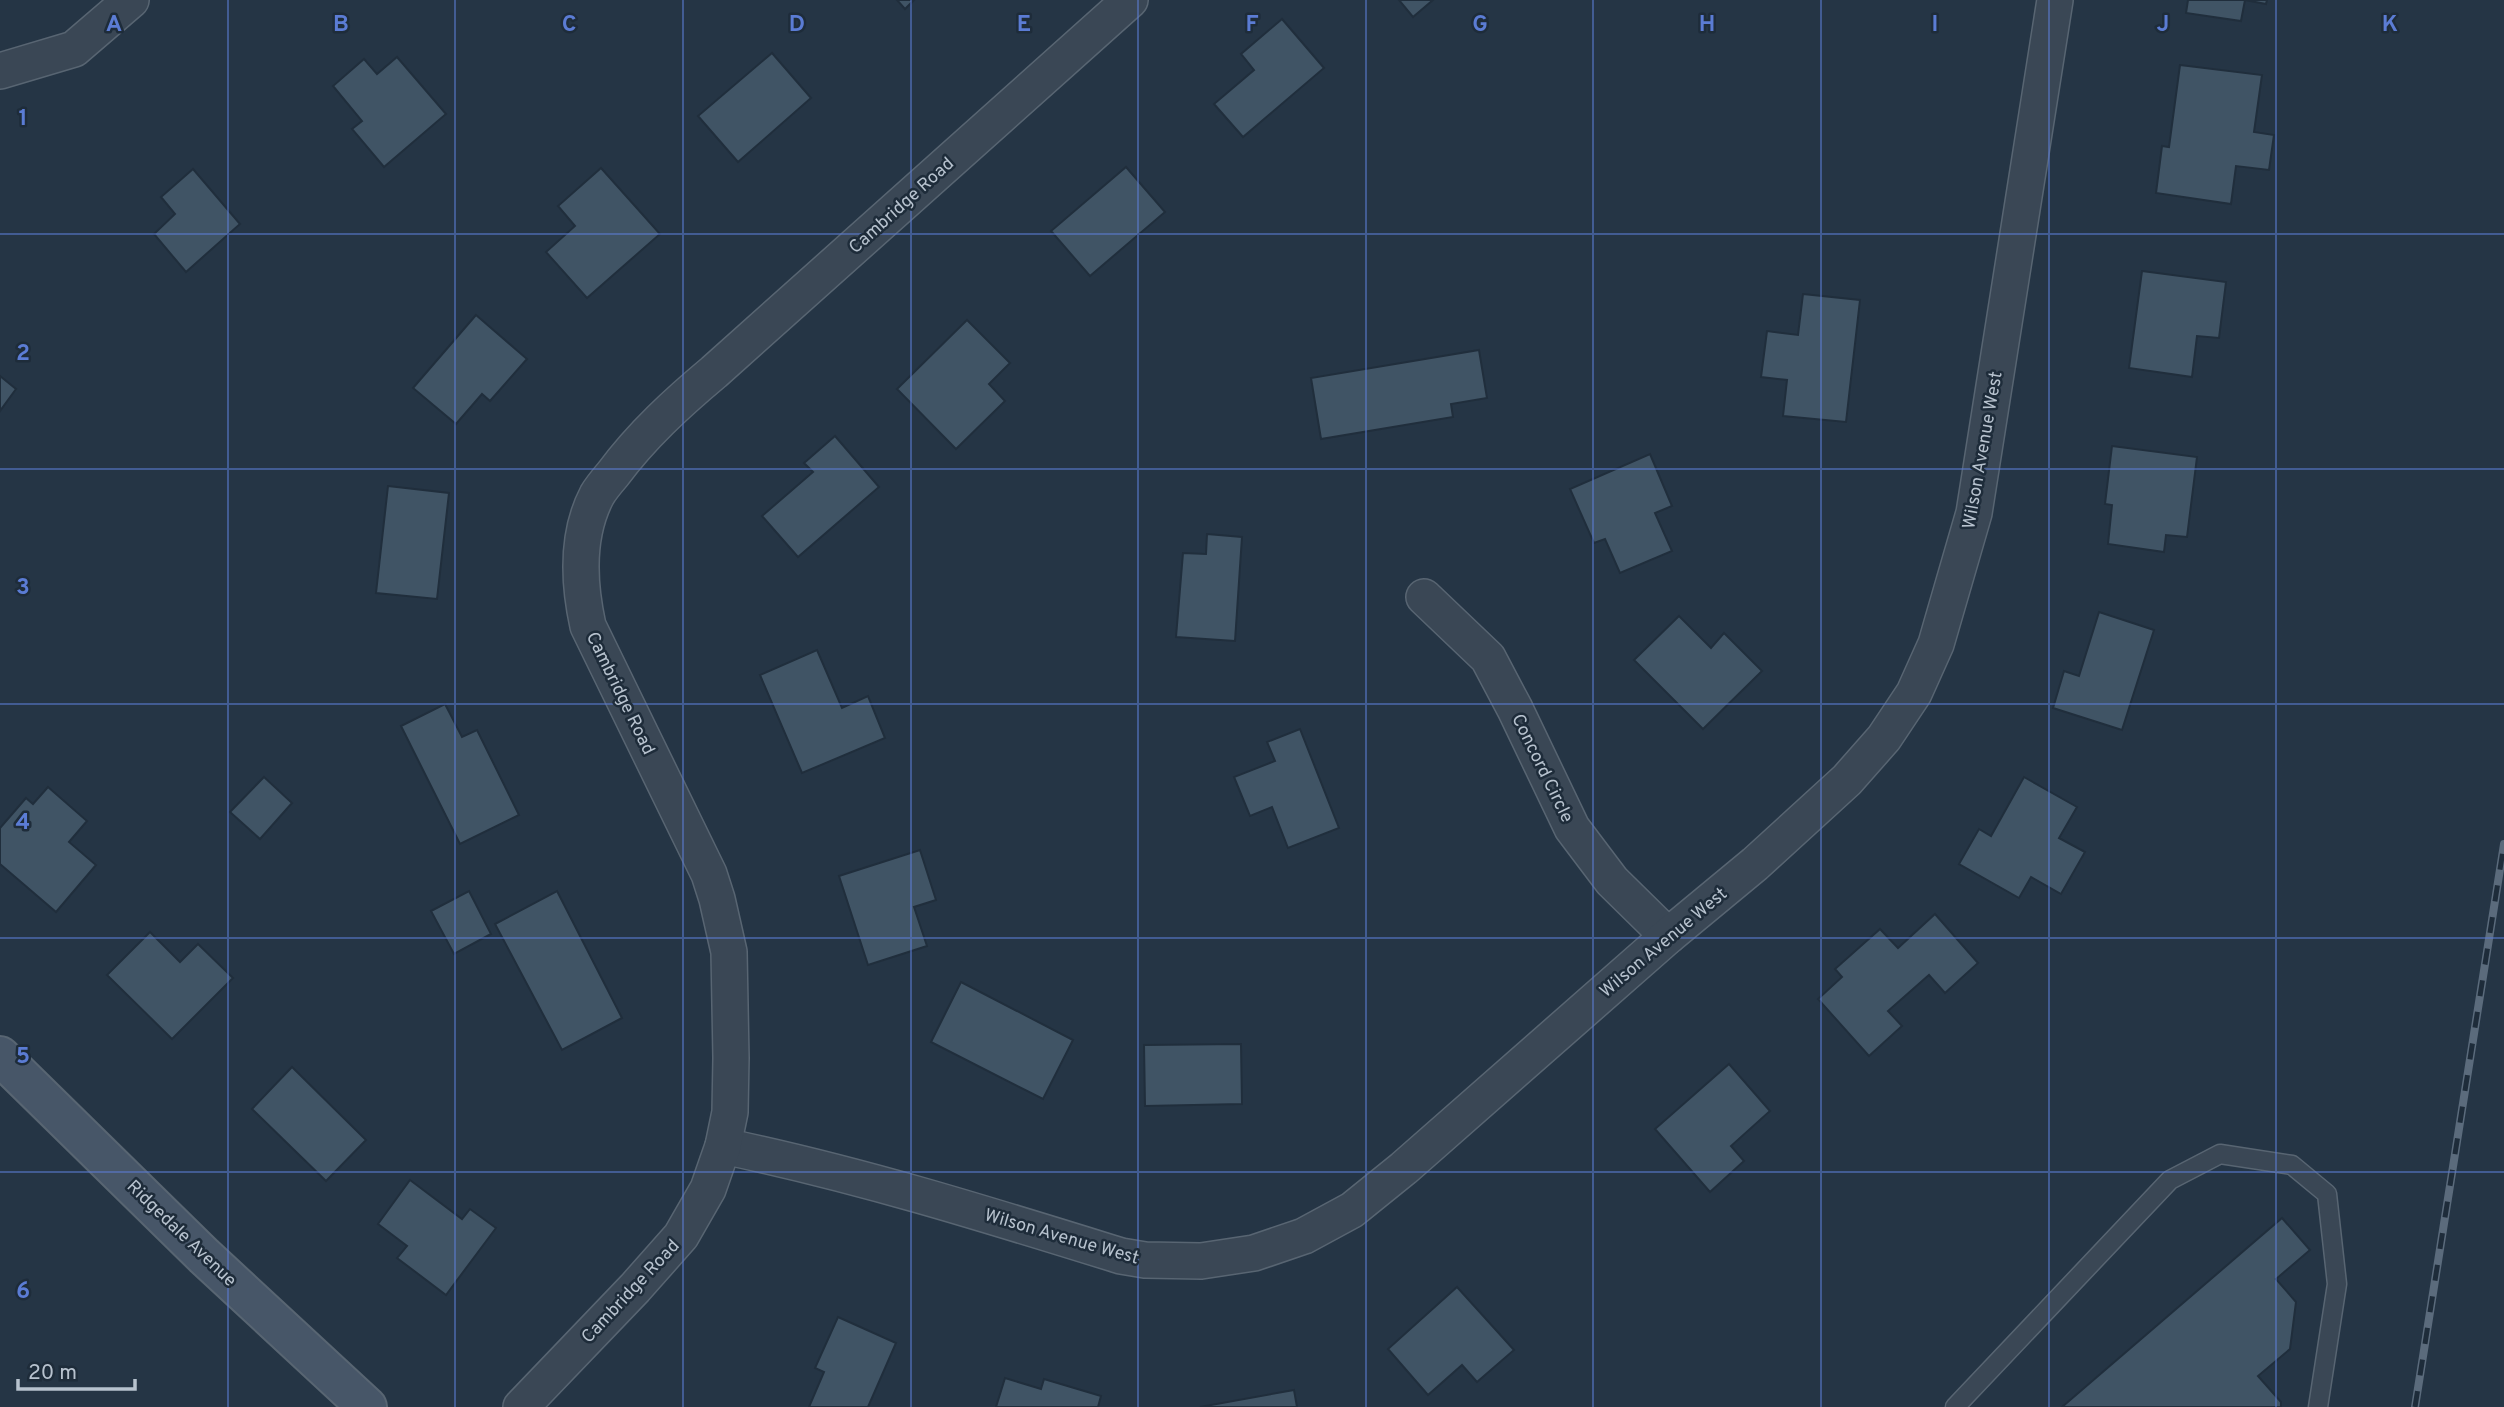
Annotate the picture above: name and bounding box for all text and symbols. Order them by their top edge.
text: A [106,11,122,40]
text: B [333,11,349,40]
text: C [562,11,576,40]
text: D [789,11,805,40]
text: E [1017,11,1031,40]
text: F [1245,11,1259,40]
text: G [1472,11,1488,40]
text: H [1699,11,1715,40]
text: I [1932,11,1938,40]
text: J [2157,11,2169,40]
text: K [2382,11,2398,40]
text: 1 [18,105,28,134]
street label: Cambridge Road [845,153,959,259]
text: 2 [16,340,30,369]
street label: Wilson Avenue West [1958,370,2009,531]
text: 3 [16,574,30,603]
street label: Cambridge Road [580,628,659,759]
street label: Concord Circle [1505,710,1578,827]
text: 4 [16,809,30,838]
street label: Wilson Avenue West [1595,883,1733,1003]
text: 5 [16,1043,30,1072]
street label: Ridgedale Avenue [121,1176,241,1293]
street label: Wilson Avenue West [982,1204,1141,1271]
street label: Cambridge Road [577,1235,685,1349]
text: 6 [16,1278,30,1307]
scale bar [18,1348,135,1392]
text: 20 m [28,1360,77,1387]

